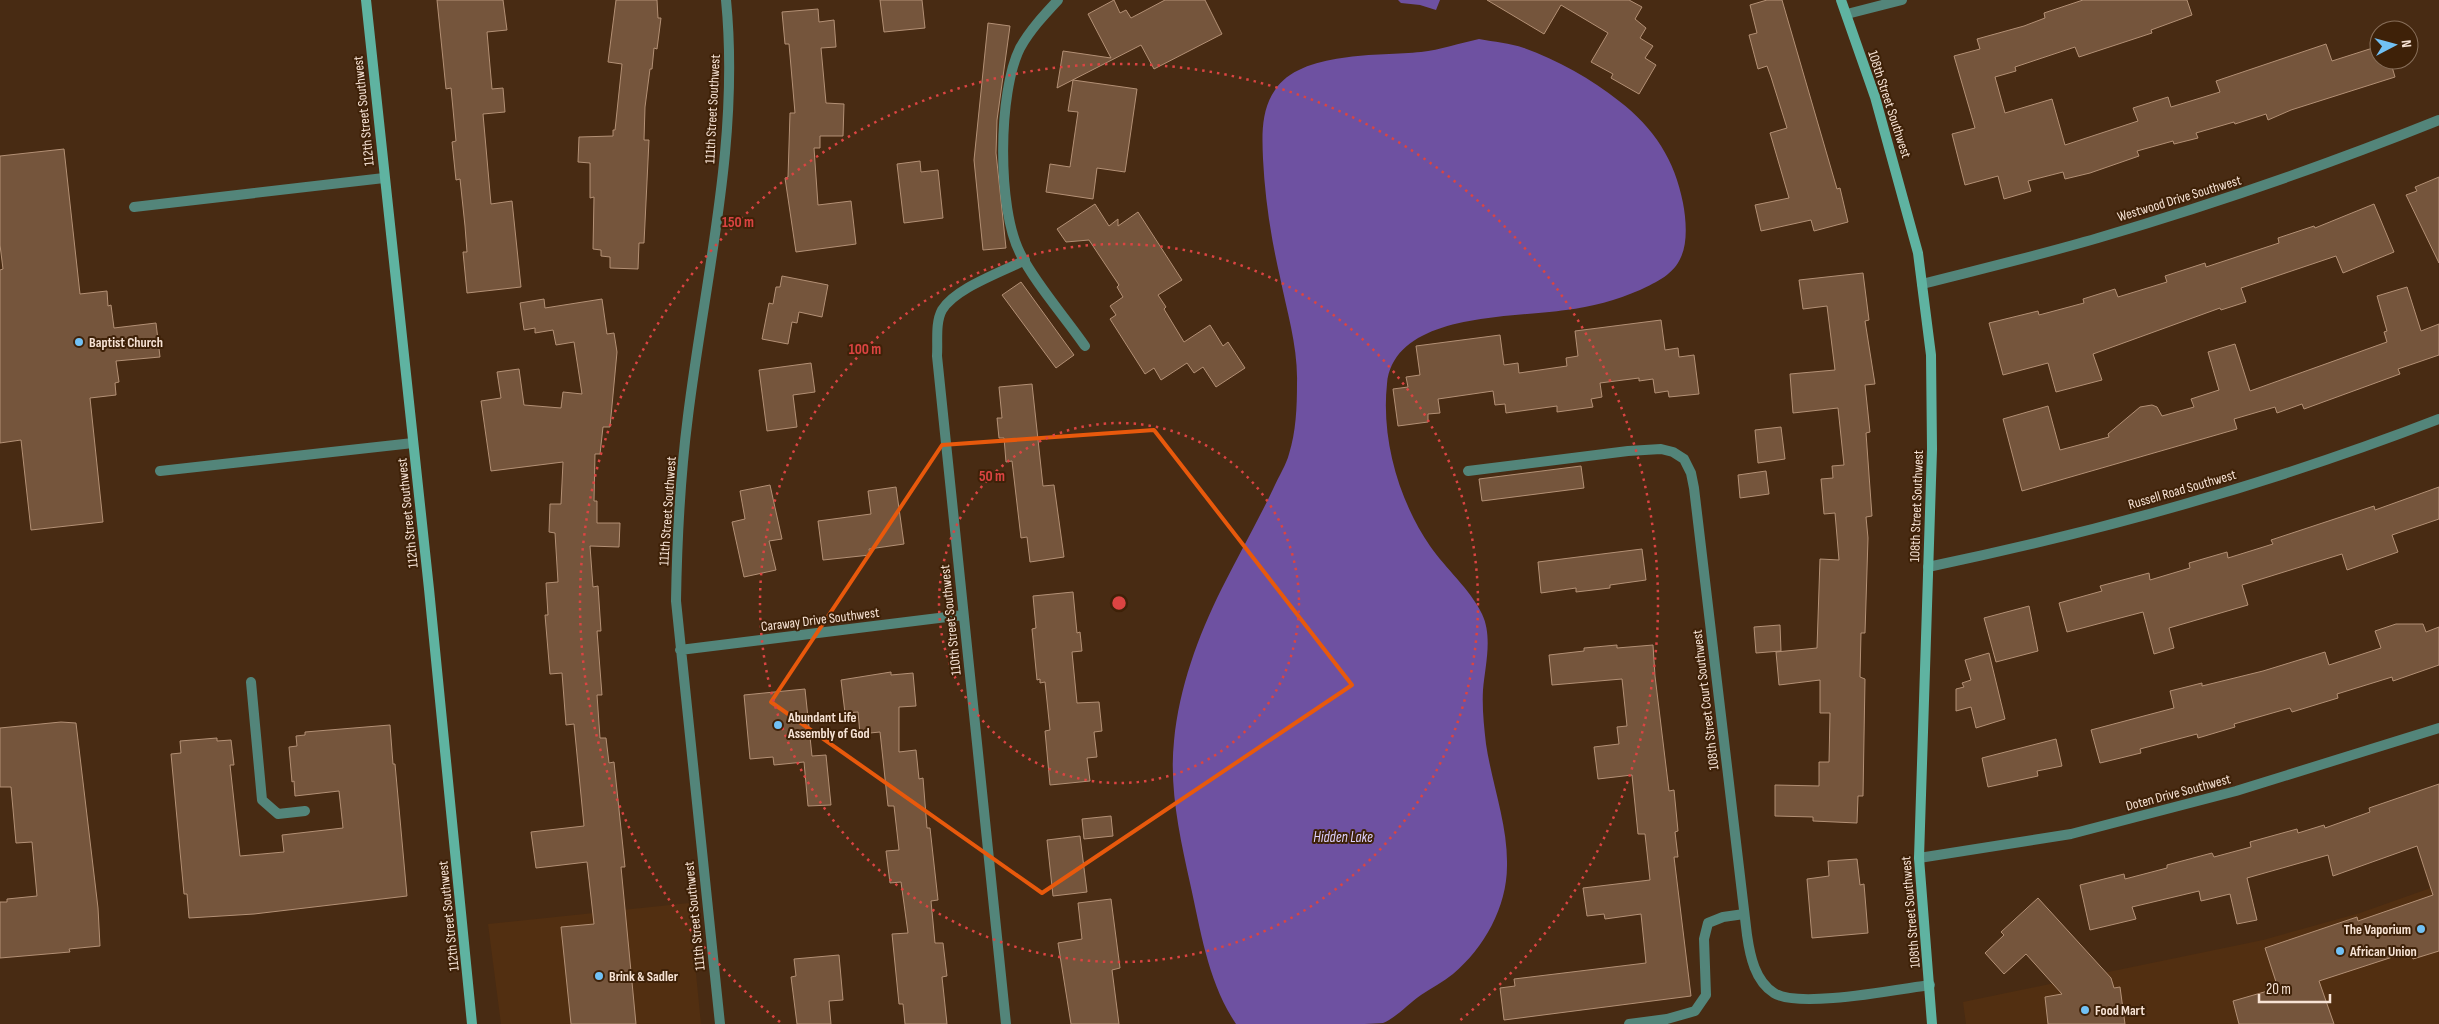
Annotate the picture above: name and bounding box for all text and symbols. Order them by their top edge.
north arrow [2369,20,2419,70]
text: N [2398,39,2415,48]
street label: 108th Street Southwest [1864,48,1915,160]
street label: 111th Street Southwest [701,54,724,164]
street label: 112th Street Southwest [349,55,378,167]
street label: Westwood Drive Southwest [2115,172,2243,225]
text: 150 m [722,213,754,232]
place label: Baptist Church [89,334,163,351]
marker: Baptist Church [73,336,85,348]
text: 100 m [849,340,881,359]
street label: 108th Street Southwest [1906,450,1927,562]
street label: 111th Street Southwest [655,456,680,566]
street label: 112th Street Southwest [393,457,422,569]
street label: Russell Road Southwest [2126,466,2238,513]
text: 50 m [979,467,1005,486]
street label: 110th Street Southwest [936,564,965,676]
centre of rings [1110,594,1128,612]
street label: Caraway Drive Southwest [760,604,880,635]
street label: 108th Street Court Southwest [1688,629,1723,771]
place label: Abundant Life Assembly of God [787,709,870,742]
marker: Abundant Life Assembly of God [772,719,784,731]
street label: Doten Drive Southwest [2124,770,2232,815]
water label: Hidden Lake [1313,828,1373,847]
street label: 108th Street Southwest [1897,855,1924,969]
street label: 112th Street Southwest [434,860,463,972]
street label: 111th Street Southwest [680,861,709,971]
place label: The Vaporium [2344,921,2411,938]
marker: The Vaporium [2415,923,2427,935]
place label: African Union [2349,943,2417,960]
marker: African Union [2334,945,2346,957]
place label: Brink & Sadler [609,968,679,985]
marker: Brink & Sadler [593,970,605,982]
scale bar [2259,972,2330,1004]
text: 20 m [2266,980,2291,999]
place label: Food Mart [2095,1002,2145,1019]
marker: Food Mart [2079,1004,2091,1016]

